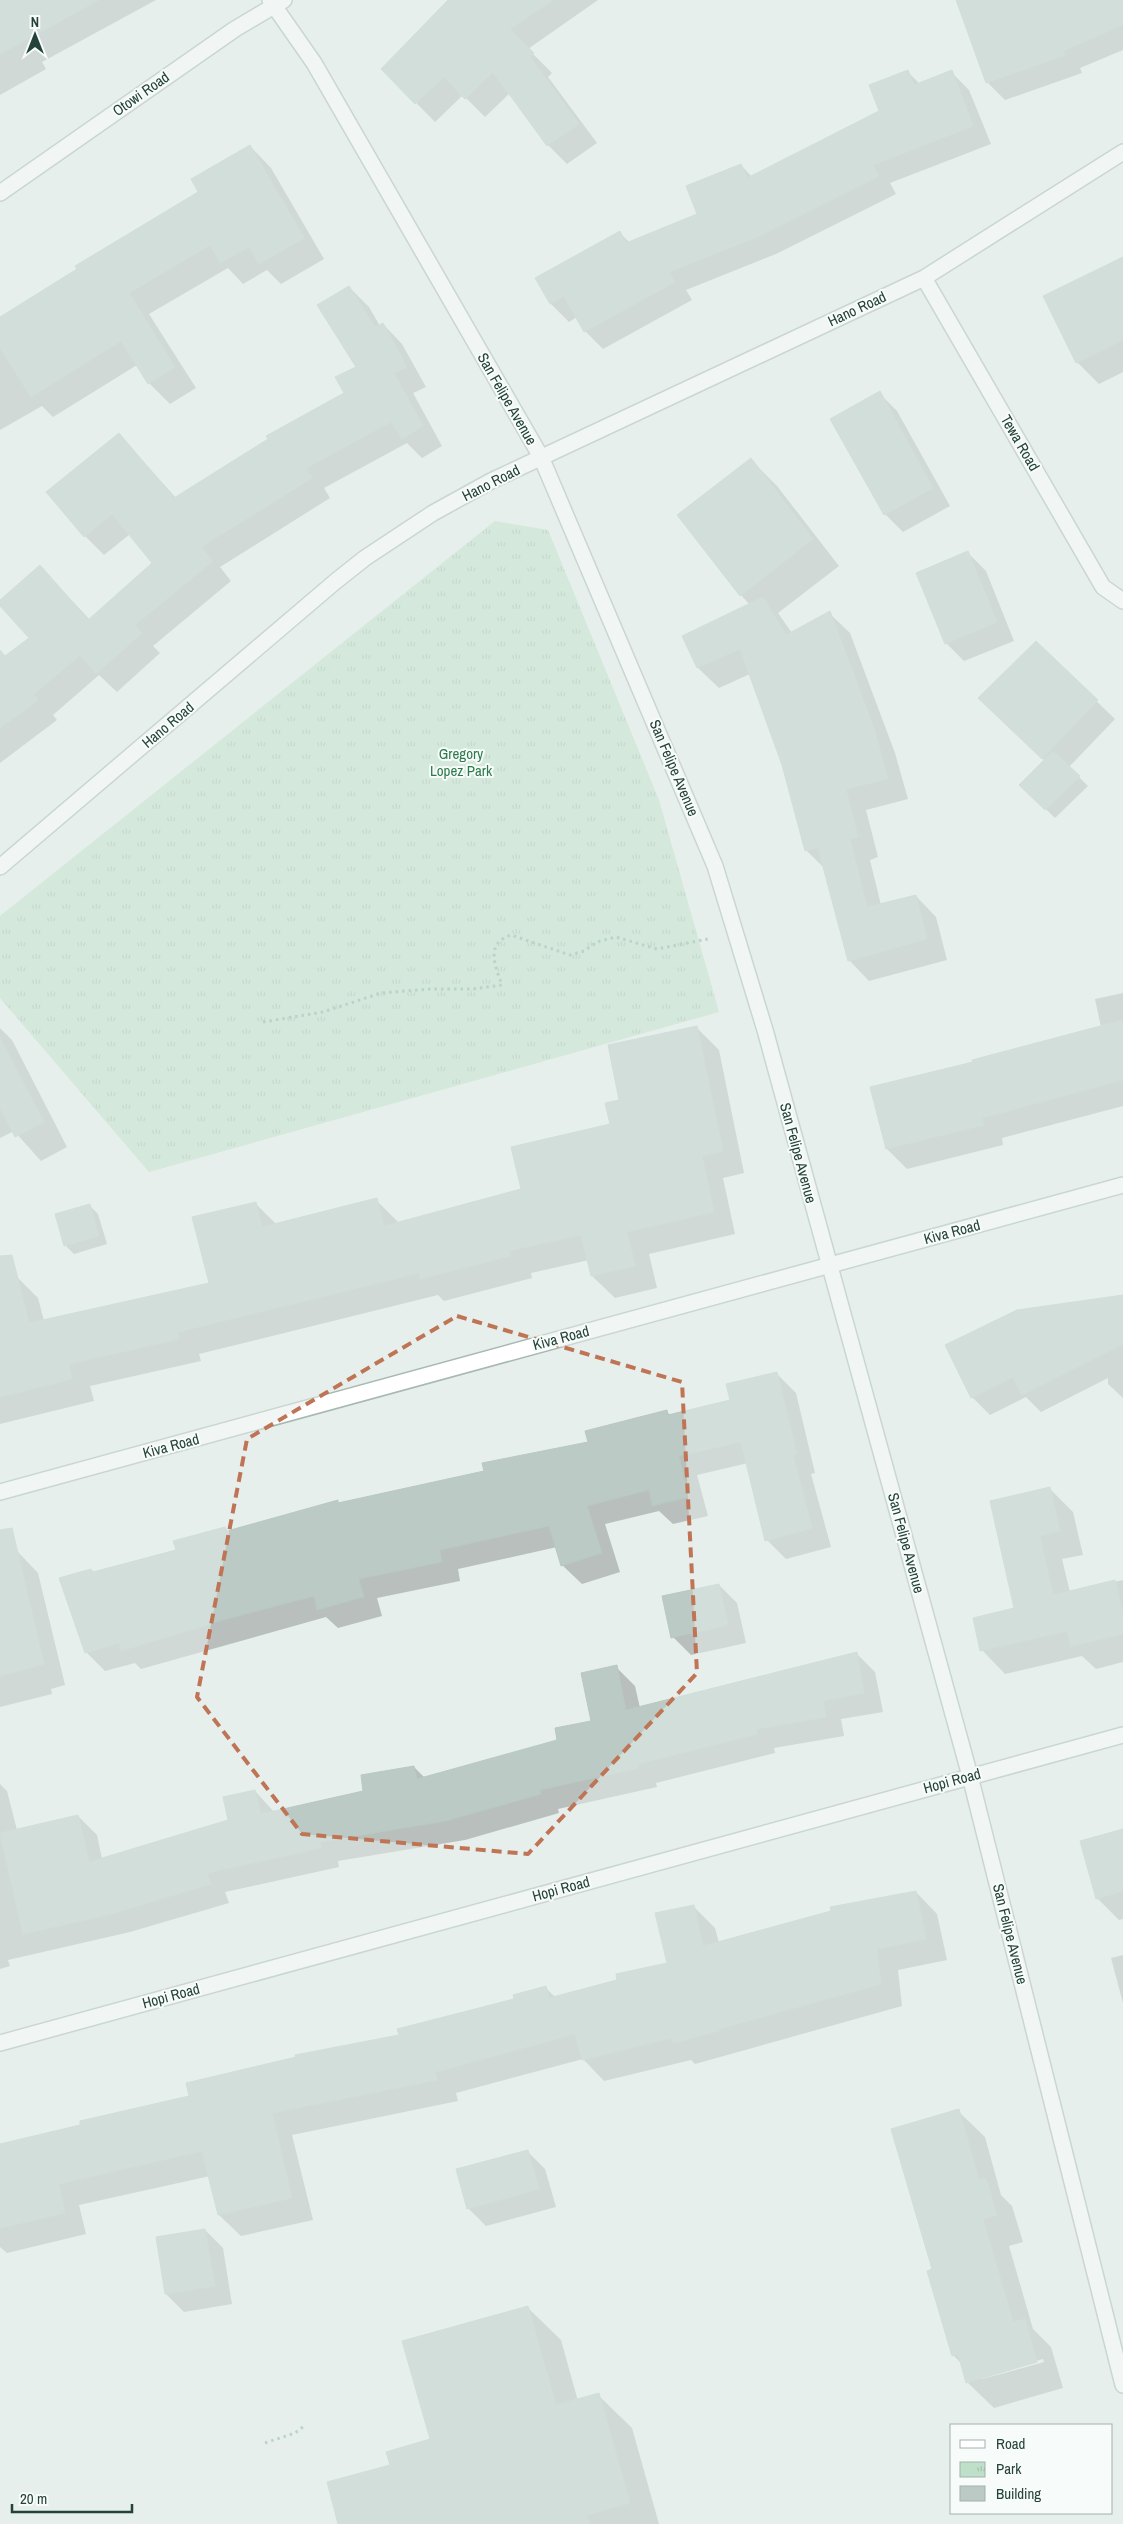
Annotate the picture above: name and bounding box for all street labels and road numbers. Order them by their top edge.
street label: Otowi Road [108,66,173,121]
street label: Hano Road [824,286,889,331]
street label: San Felipe Avenue [473,349,542,449]
street label: Tewa Road [996,411,1045,475]
street label: Hano Road [458,459,523,506]
street label: Hano Road [137,697,198,753]
street label: San Felipe Avenue [645,716,704,820]
street label: San Felipe Avenue [775,1100,822,1206]
street label: Kiva Road [921,1214,982,1249]
street label: Kiva Road [530,1320,591,1355]
street label: Kiva Road [140,1428,201,1463]
street label: San Felipe Avenue [883,1490,930,1596]
street label: Hopi Road [921,1763,983,1798]
street label: Hopi Road [530,1871,592,1906]
street label: San Felipe Avenue [988,1881,1033,1987]
street label: Hopi Road [140,1978,202,2013]

